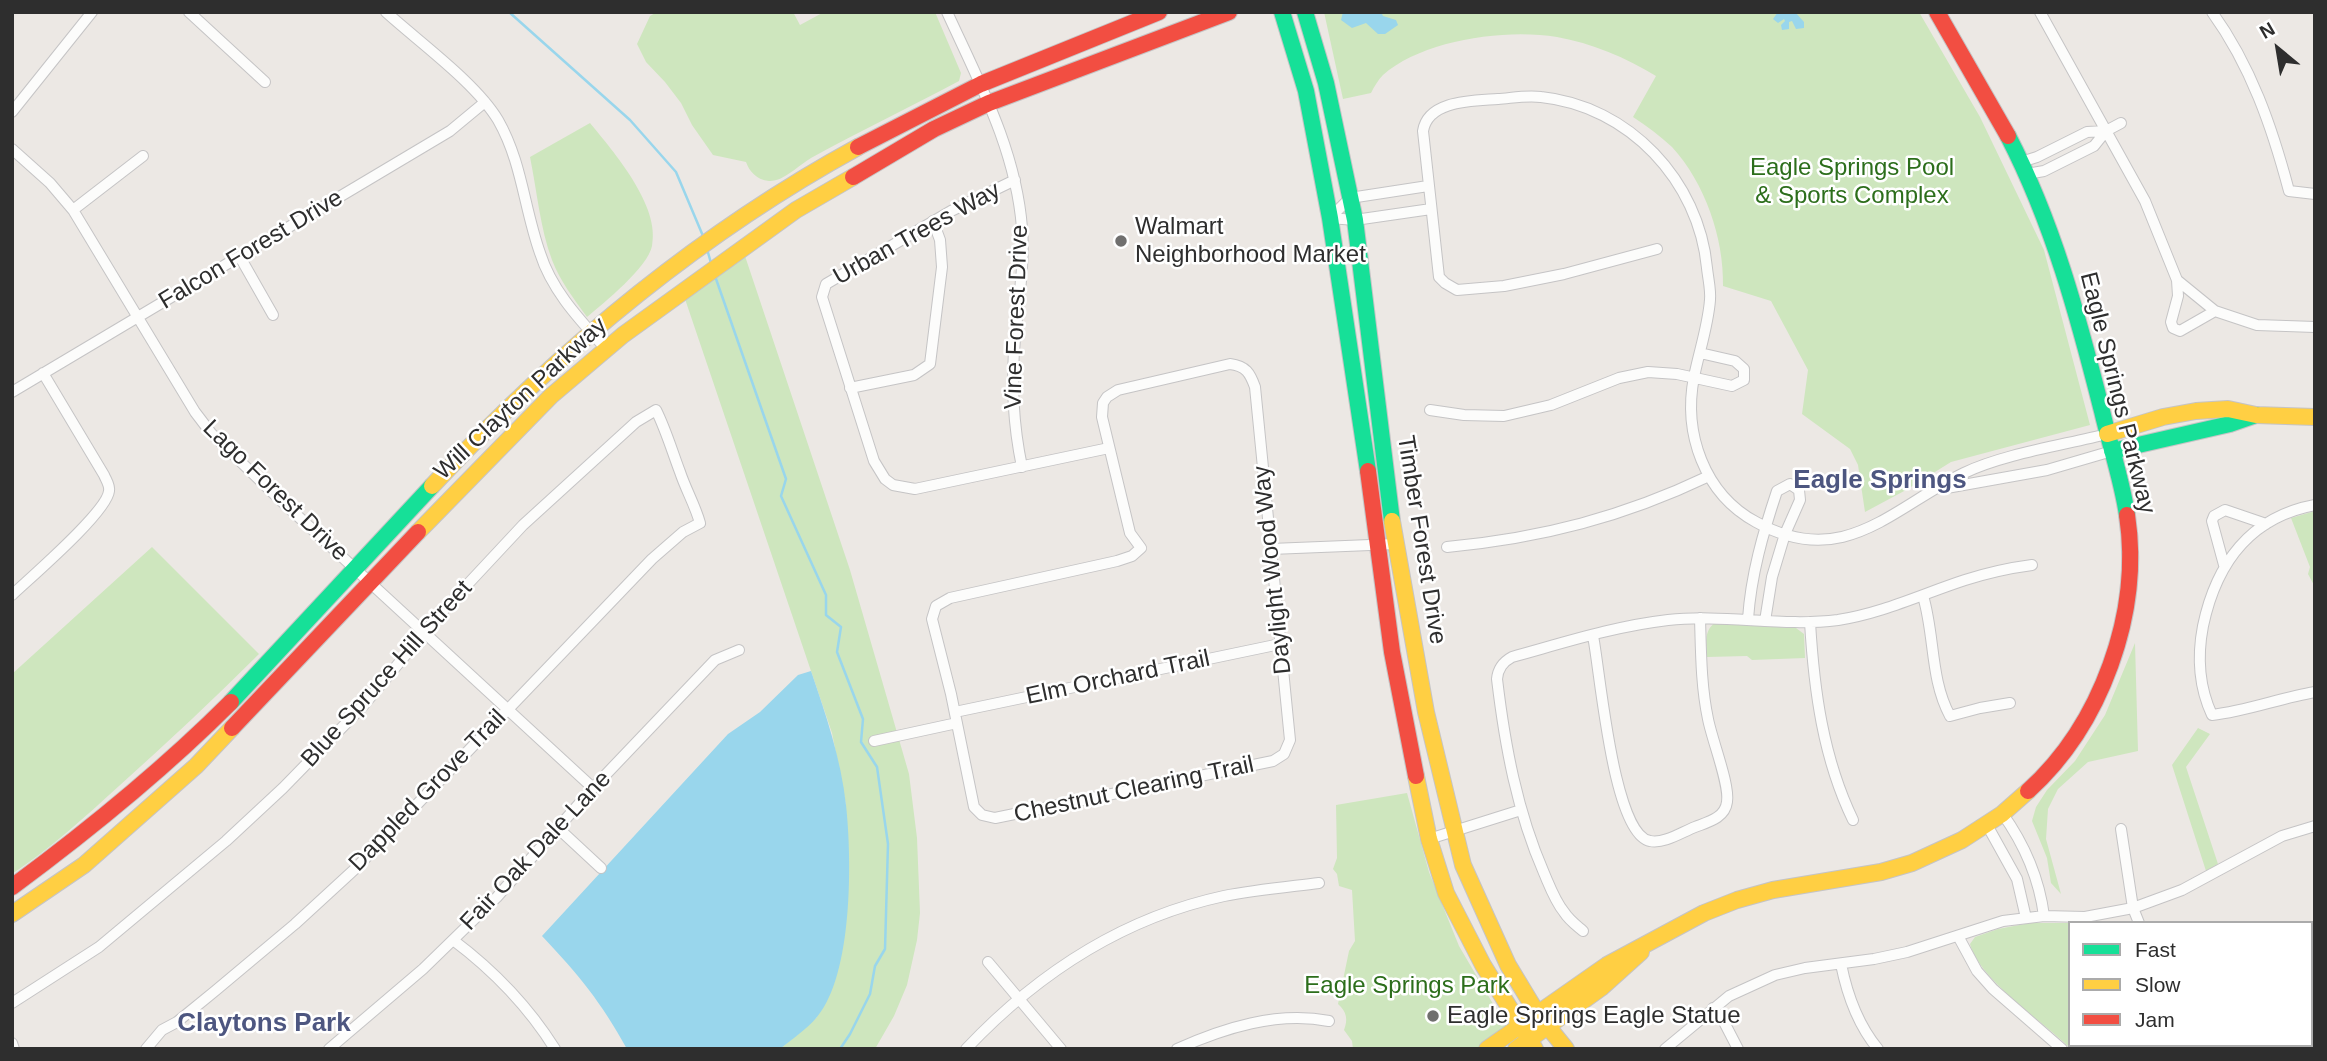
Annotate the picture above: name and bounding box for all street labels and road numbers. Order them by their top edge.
street label: Urban Trees Way [829,176,1005,292]
street label: Falcon Forest Drive [154,184,348,316]
street label: Vine Forest Drive [999,224,1035,410]
street label: Eagle Springs Parkway [2073,269,2161,517]
street label: Will Clayton Parkway [429,312,613,486]
street label: Lago Forest Drive [196,414,354,568]
street label: Timber Forest Drive [1390,433,1452,647]
street label: Daylight Wood Way [1248,464,1298,676]
street label: Blue Spruce Hill Street [296,575,478,773]
street label: Elm Orchard Trail [1023,644,1213,712]
street label: Dappled Grove Trail [343,704,513,878]
street label: Chestnut Clearing Trail [1011,750,1257,830]
street label: Fair Oak Dale Lane [455,765,617,937]

